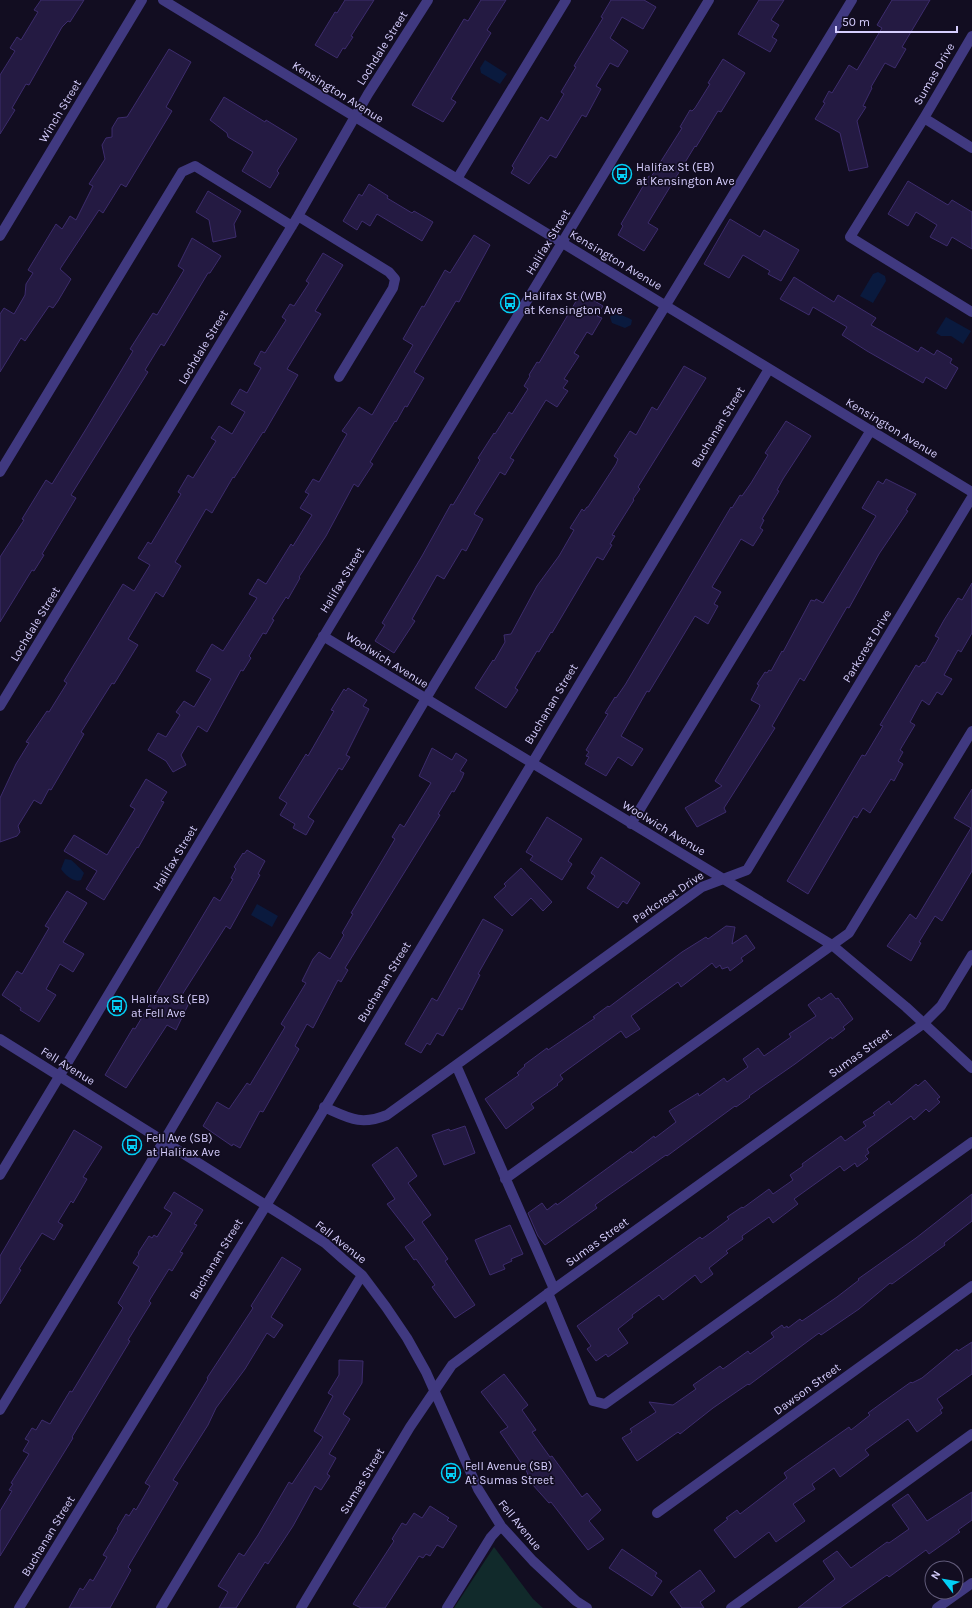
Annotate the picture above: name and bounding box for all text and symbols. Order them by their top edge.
street label: Lochdale Street [354,8,411,88]
scale bar [836,8,957,34]
text: 50 m [842,15,870,29]
street label: Sumas Drive [911,40,957,108]
street label: Kensington Avenue [290,58,386,126]
street label: Winch Street [36,77,84,145]
place label: Halifax St (EB) at Kensington Ave [636,160,735,188]
bus stop icon: Halifax St (EB) at Kensington Ave [611,163,633,185]
street label: Halifax Street [523,206,573,277]
street label: Kensington Avenue [567,227,665,293]
place label: Halifax St (WB) at Kensington Ave [524,289,623,317]
bus stop icon: Halifax St (WB) at Kensington Ave [499,292,521,314]
street label: Lochdale Street [175,307,231,387]
street label: Buchanan Street [688,384,748,470]
street label: Kensington Avenue [843,395,941,461]
street label: Halifax Street [317,544,367,615]
street label: Lochdale Street [7,584,63,664]
street label: Parkcrest Drive [840,607,894,685]
street label: Woolwich Avenue [343,629,431,691]
street label: Buchanan Street [521,661,581,747]
street label: Woolwich Avenue [620,798,708,858]
street label: Halifax Street [150,822,200,893]
street label: Parkcrest Drive [630,868,706,926]
street label: Buchanan Street [354,939,414,1025]
place label: Halifax St (EB) at Fell Ave [131,992,210,1020]
bus stop icon: Halifax St (EB) at Fell Ave [106,995,128,1017]
street label: Sumas Street [826,1025,895,1081]
street label: Fell Avenue [38,1044,98,1088]
place label: Fell Ave (SB) at Halifax Ave [146,1131,220,1159]
bus stop icon: Fell Ave (SB) at Halifax Ave [121,1134,143,1156]
street label: Sumas Street [563,1214,632,1270]
street label: Buchanan Street [186,1216,246,1302]
street label: Fell Avenue [313,1218,369,1266]
street label: Dawson Street [771,1360,844,1418]
street label: Sumas Street [337,1445,387,1517]
place label: Fell Avenue (SB) At Sumas Street [465,1459,554,1487]
bus stop icon: Fell Avenue (SB) At Sumas Street [440,1462,462,1484]
street label: Buchanan Street [18,1493,78,1579]
street label: Fell Avenue [495,1497,545,1553]
north arrow [924,1560,964,1600]
text: N [928,1568,943,1582]

